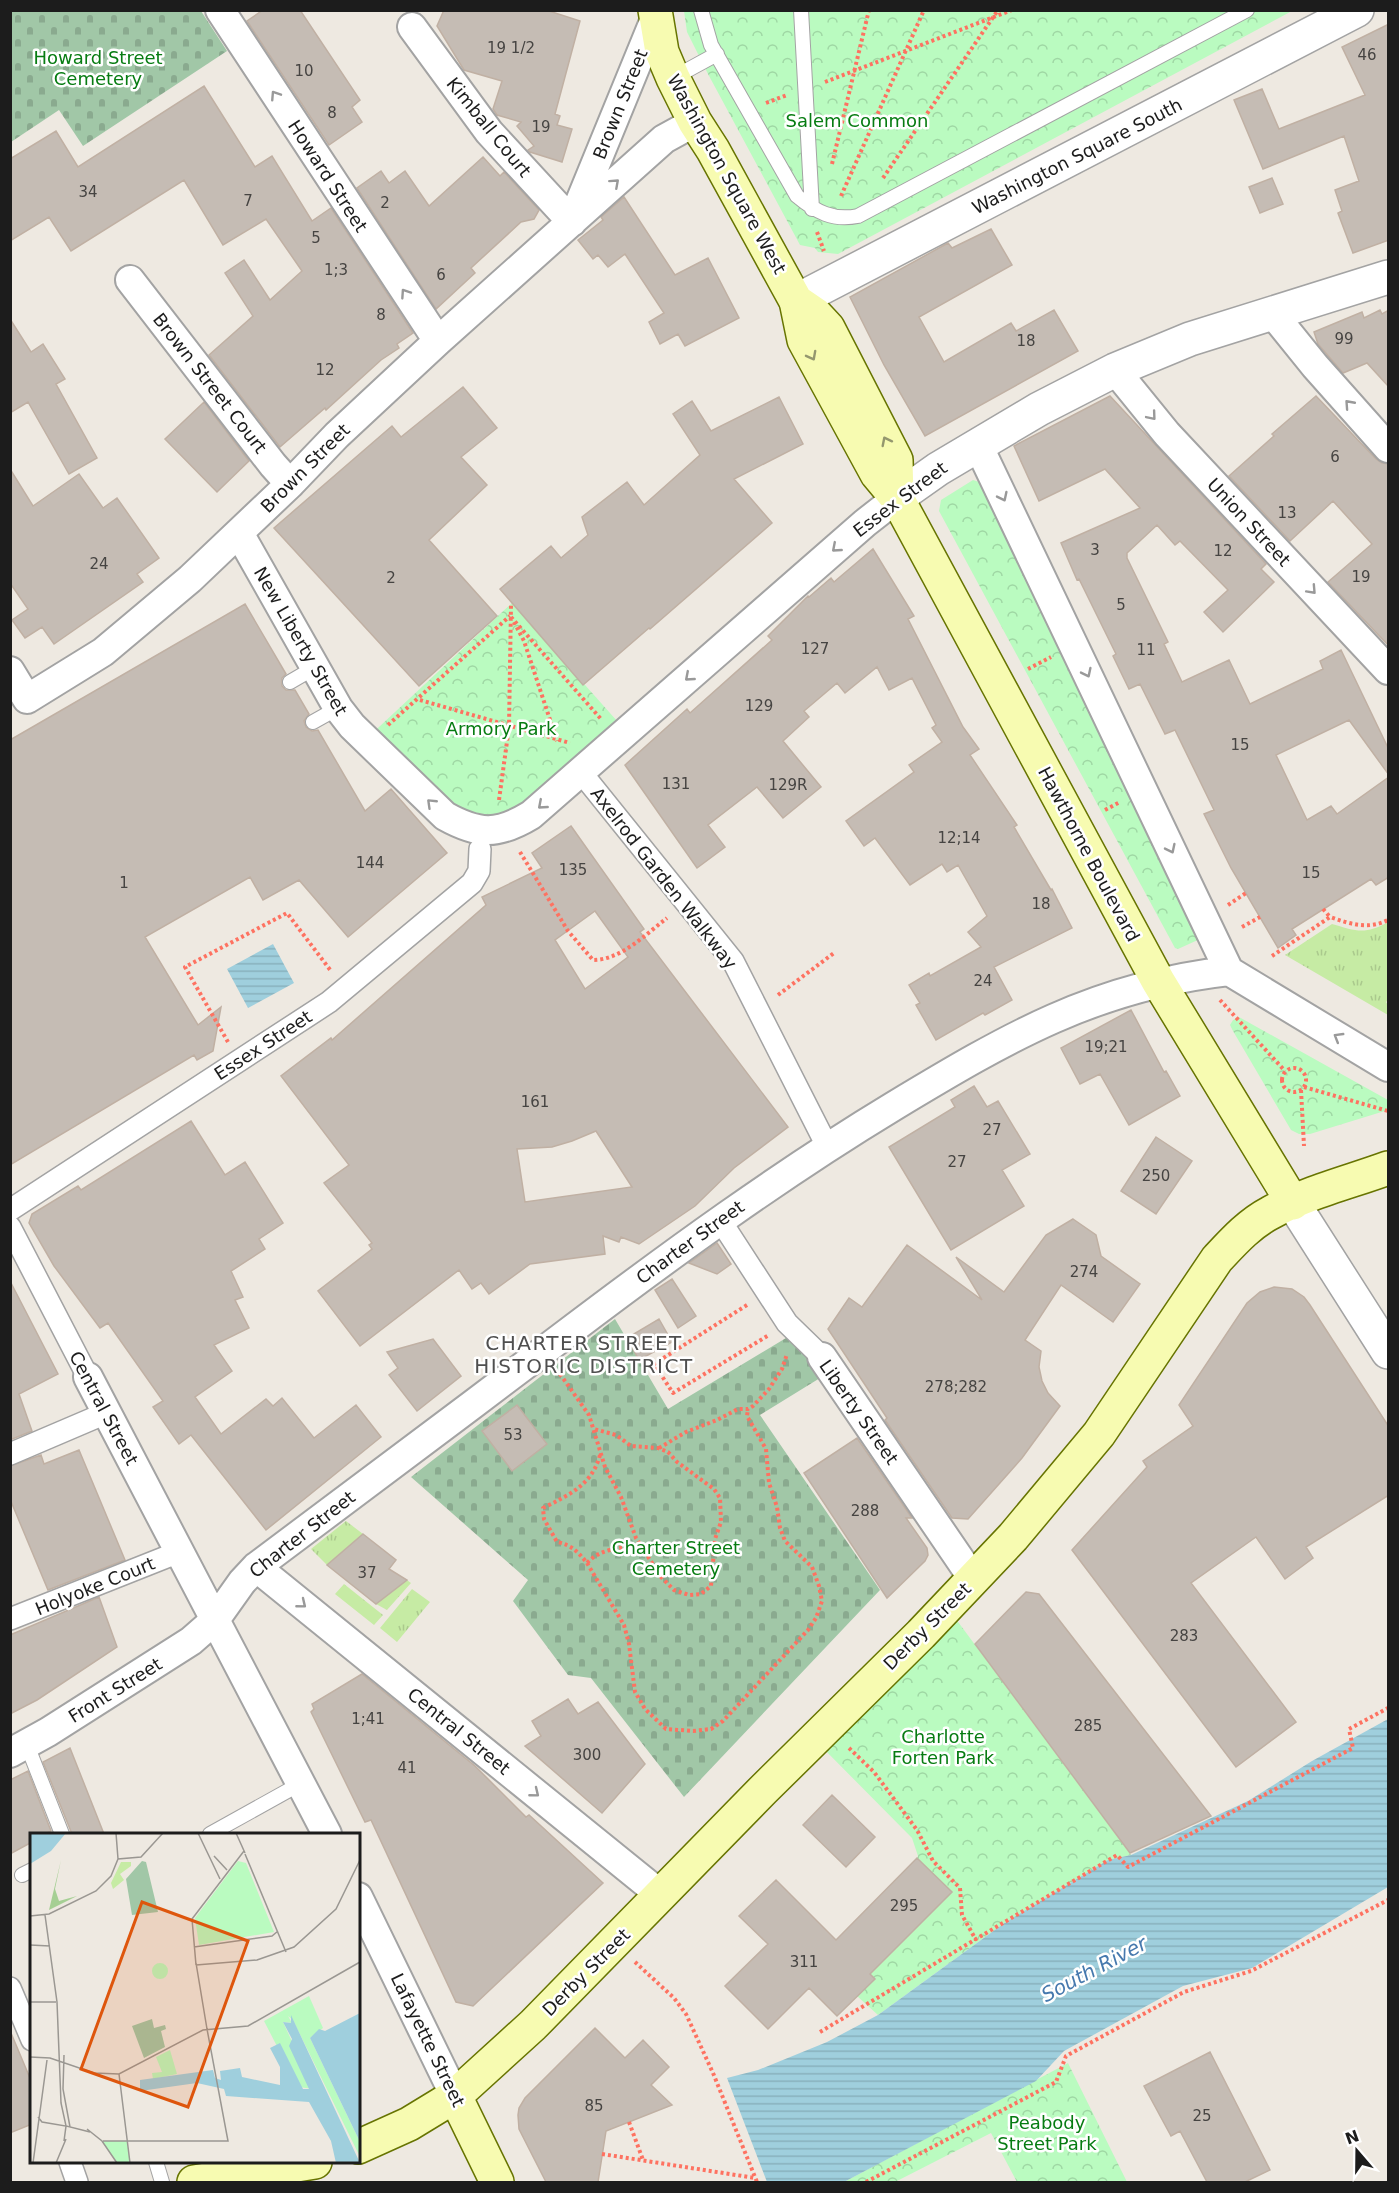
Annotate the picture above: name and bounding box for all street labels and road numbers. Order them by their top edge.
street label: Brown Street [588,46,652,162]
street label: Washington Square West [663,71,791,277]
street label: Kimball Court [442,73,536,181]
street label: Washington Square South [968,94,1186,218]
street label: Howard Street [284,116,372,236]
street label: Brown Street Court [149,309,271,457]
street label: Brown Street [256,419,354,517]
street label: Essex Street [849,457,951,541]
street label: Union Street [1203,474,1295,570]
street label: New Liberty Street [250,563,352,719]
street label: Hawthorne Boulevard [1034,763,1144,945]
street label: Axelrod Garden Walkway [587,783,742,973]
street label: Essex Street [210,1006,316,1084]
street label: Charter Street [632,1196,748,1288]
street label: Central Street [65,1347,143,1469]
street label: Liberty Street [815,1356,903,1468]
street label: Charter Street [245,1486,359,1582]
street label: Holyoke Court [32,1552,158,1620]
street label: Derby Street [879,1578,975,1674]
street label: Front Street [65,1653,165,1727]
street label: Central Street [403,1683,515,1779]
street label: Derby Street [538,1924,634,2020]
street label: Lafayette Street [387,1970,469,2110]

